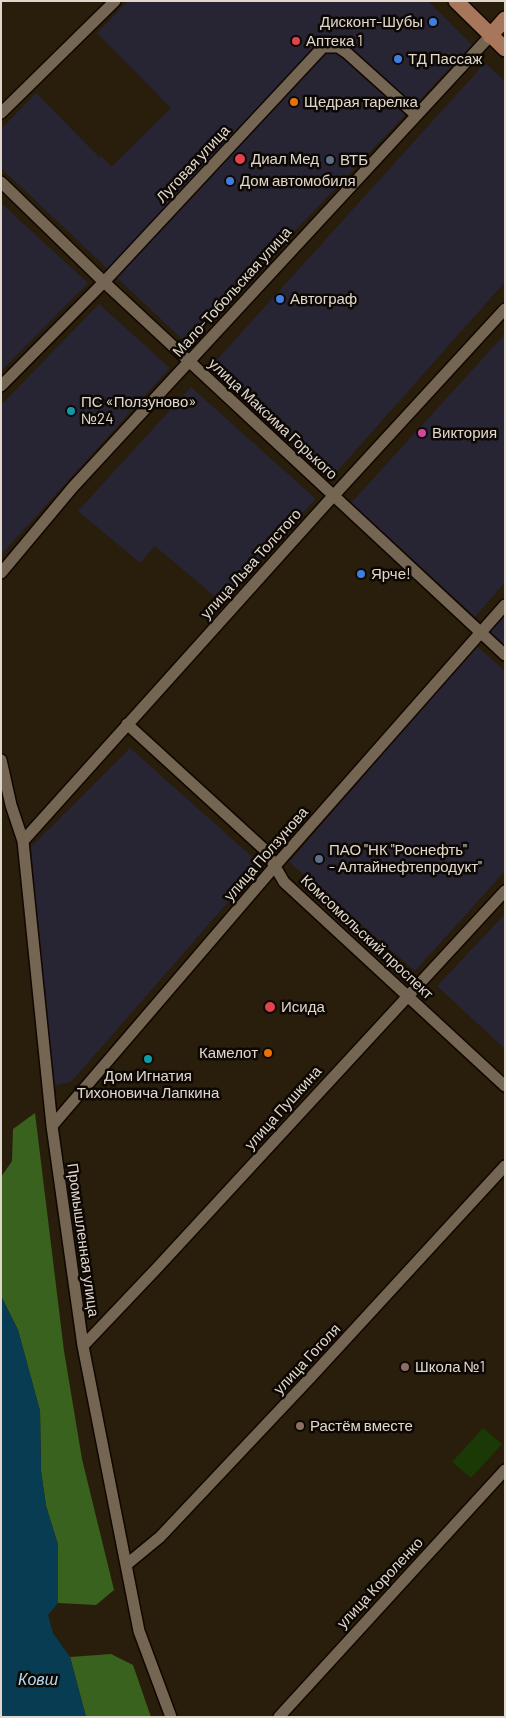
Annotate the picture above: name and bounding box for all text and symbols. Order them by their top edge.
place label: Дисконт-Шубы [320,13,423,31]
marker: Дисконт-Шубы [427,16,439,28]
place label: Аптека 1 [306,32,363,50]
marker: Аптека 1 [290,35,302,47]
place label: ТД Пассаж [408,50,482,68]
marker: ТД Пассаж [392,53,404,65]
place label: Щедрая тарелка [304,93,418,111]
marker: Щедрая тарелка [288,96,300,108]
street label: Луговая улица [152,121,234,207]
place label: Диал Мед [251,150,319,168]
place label: ВТБ [340,151,368,169]
marker: Диал Мед [233,152,247,166]
marker: ВТБ [324,154,336,166]
place label: Дом автомобиля [240,172,356,190]
marker: Дом автомобиля [224,175,236,187]
street label: Мало-Тобольская улица [169,223,295,361]
place label: Автограф [290,290,357,308]
marker: Автограф [274,293,286,305]
street label: улица Максима Горького [205,355,341,483]
place label: ПС «Ползуново» №24 [81,393,196,428]
marker: ПС «Ползуново» №24 [65,405,77,417]
place label: Виктория [432,424,497,442]
marker: Виктория [416,427,428,439]
street label: улица Льва Толстого [197,505,305,623]
place label: Ярче! [371,565,411,583]
marker: Ярче! [355,568,367,580]
street label: улица Ползунова [220,803,312,905]
place label: ПАО "НК "Роснефть" - Алтайнефтепродукт" [329,841,482,876]
marker: ПАО "НК "Роснефть" - Алтайнефтепродукт" [313,853,325,865]
street label: Комсомольский проспект [297,871,437,1003]
place label: Исида [281,998,325,1016]
marker: Исида [263,1000,277,1014]
place label: Камелот [199,1044,258,1062]
marker: Камелот [262,1047,274,1059]
marker: Дом Игнатия Тихоновича Лапкина [142,1053,154,1065]
street label: улица Пушкина [241,1063,325,1153]
place label: Дом Игнатия Тихоновича Лапкина [77,1067,219,1102]
street label: Промышленная улица [63,1162,103,1318]
street label: улица Гоголя [270,1320,344,1398]
place label: Школа №1 [415,1358,485,1376]
marker: Школа №1 [399,1361,411,1373]
place label: Растём вместе [310,1417,413,1435]
marker: Растём вместе [294,1420,306,1432]
street label: улица Короленко [333,1534,427,1632]
water label: Ковш [18,1670,58,1690]

